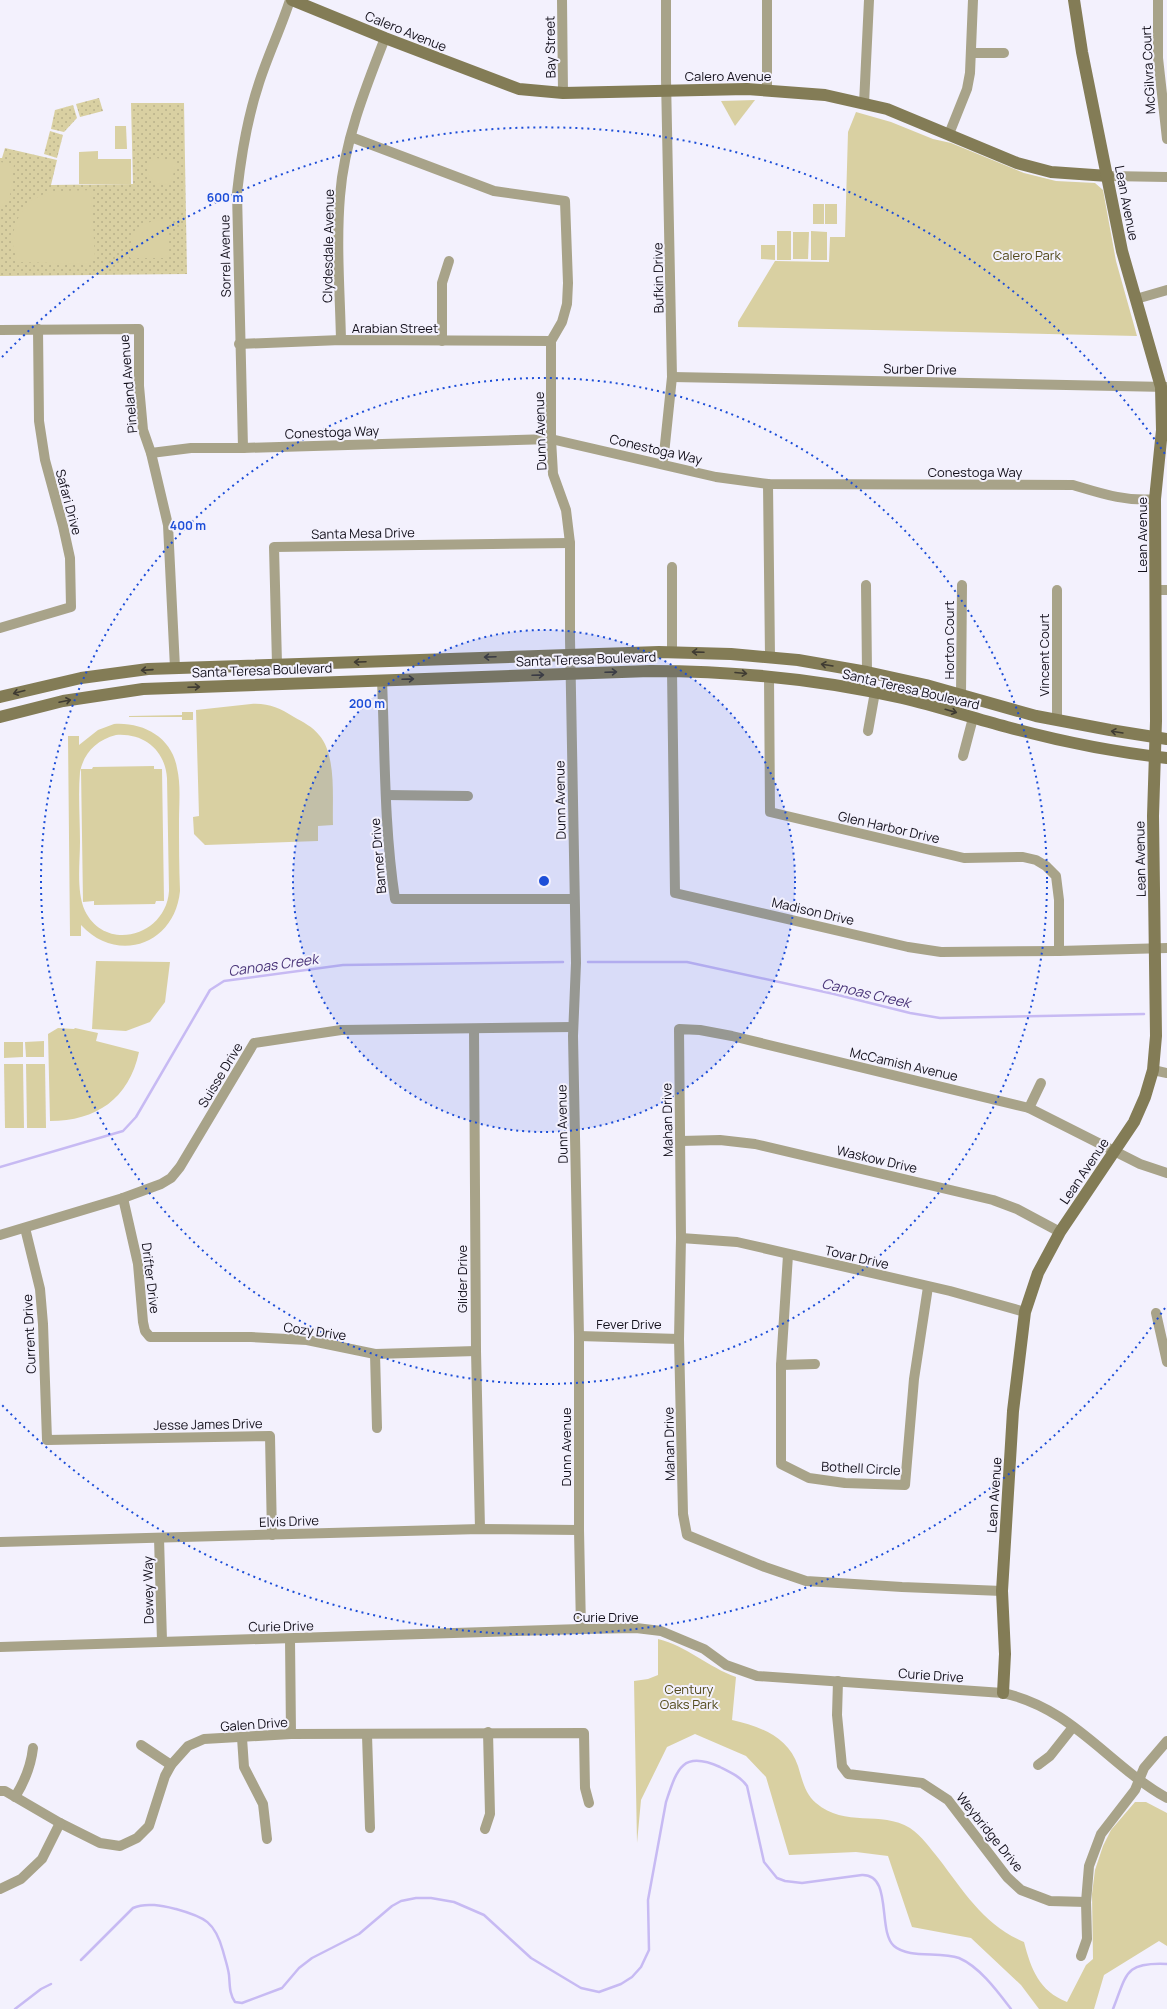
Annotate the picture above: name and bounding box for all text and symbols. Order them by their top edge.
street label: Calero Avenue [363,6,450,56]
street label: Bay Street [540,16,560,78]
street label: McGilvra Court [1137,25,1159,115]
street label: Calero Avenue [685,67,772,85]
street label: Lean Avenue [1111,164,1143,242]
text: 600 m [207,189,243,206]
street label: Clydesdale Avenue [318,189,338,303]
street label: Sorrel Avenue [215,214,235,297]
street label: Bufkin Drive [648,242,668,314]
park label: Calero Park [993,246,1061,264]
street label: Arabian Street [352,319,438,337]
street label: Pineland Avenue [115,334,141,434]
street label: Surber Drive [883,359,957,379]
street label: Dunn Avenue [530,391,550,471]
street label: Conestoga Way [284,421,380,443]
street label: Conestoga Way [608,430,704,468]
street label: Conestoga Way [928,463,1022,481]
street label: Safari Drive [52,467,87,537]
street label: Lean Avenue [1133,497,1151,573]
text: 400 m [170,517,206,534]
street label: Santa Mesa Drive [311,523,415,543]
street label: Horton Court [940,601,958,679]
street label: Vincent Court [1035,614,1053,696]
street label: Santa Teresa Boulevard [515,648,657,670]
one-way arrow [692,649,705,656]
one-way arrow [484,653,497,661]
one-way arrow [354,658,367,665]
street label: Santa Teresa Boulevard [191,659,333,681]
one-way arrow [821,661,834,669]
street label: Santa Teresa Boulevard [840,664,982,714]
one-way arrow [140,666,153,673]
one-way arrow [604,668,617,676]
one-way arrow [734,670,747,677]
one-way arrow [531,671,544,678]
one-way arrow [401,675,414,683]
one-way arrow [187,683,200,690]
one-way arrow [12,689,25,696]
text: 200 m [349,695,385,712]
one-way arrow [58,696,71,704]
one-way arrow [944,708,957,715]
one-way arrow [1111,728,1124,736]
street label: Dunn Avenue [550,760,570,840]
street label: Glen Harbor Drive [836,807,942,848]
street label: Banner Drive [366,817,390,895]
street label: Lean Avenue [1130,820,1150,897]
centre of rings [537,874,551,888]
street label: Madison Drive [770,893,856,929]
water label: Canoas Creek [227,949,321,980]
water label: Canoas Creek [820,973,914,1012]
street label: Suisse Drive [193,1039,247,1111]
street label: McCamish Avenue [848,1043,960,1085]
street label: Mahan Drive [657,1083,677,1157]
street label: Dunn Avenue [552,1084,572,1164]
street label: Lean Avenue [1055,1134,1113,1208]
street label: Waskow Drive [835,1141,920,1177]
street label: Tovar Drive [823,1241,891,1273]
street label: Drifter Drive [138,1242,164,1315]
street label: Glider Drive [453,1244,471,1313]
street label: Current Drive [18,1293,40,1374]
street label: Fever Drive [596,1315,662,1333]
street label: Cozy Drive [282,1318,348,1344]
street label: Dunn Avenue [557,1407,575,1487]
street label: Mahan Drive [659,1407,679,1481]
street label: Jesse James Drive [153,1414,263,1434]
street label: Lean Avenue [982,1456,1006,1534]
street label: Bothell Circle [821,1457,902,1479]
street label: Elvis Drive [259,1511,320,1531]
street label: Dewey Way [138,1556,158,1624]
street label: Curie Drive [573,1608,639,1626]
street label: Curie Drive [248,1616,314,1636]
street label: Curie Drive [898,1664,965,1686]
park label: Century Oaks Park [660,1680,719,1713]
street label: Galen Drive [220,1713,289,1735]
street label: Weybridge Drive [952,1789,1028,1876]

